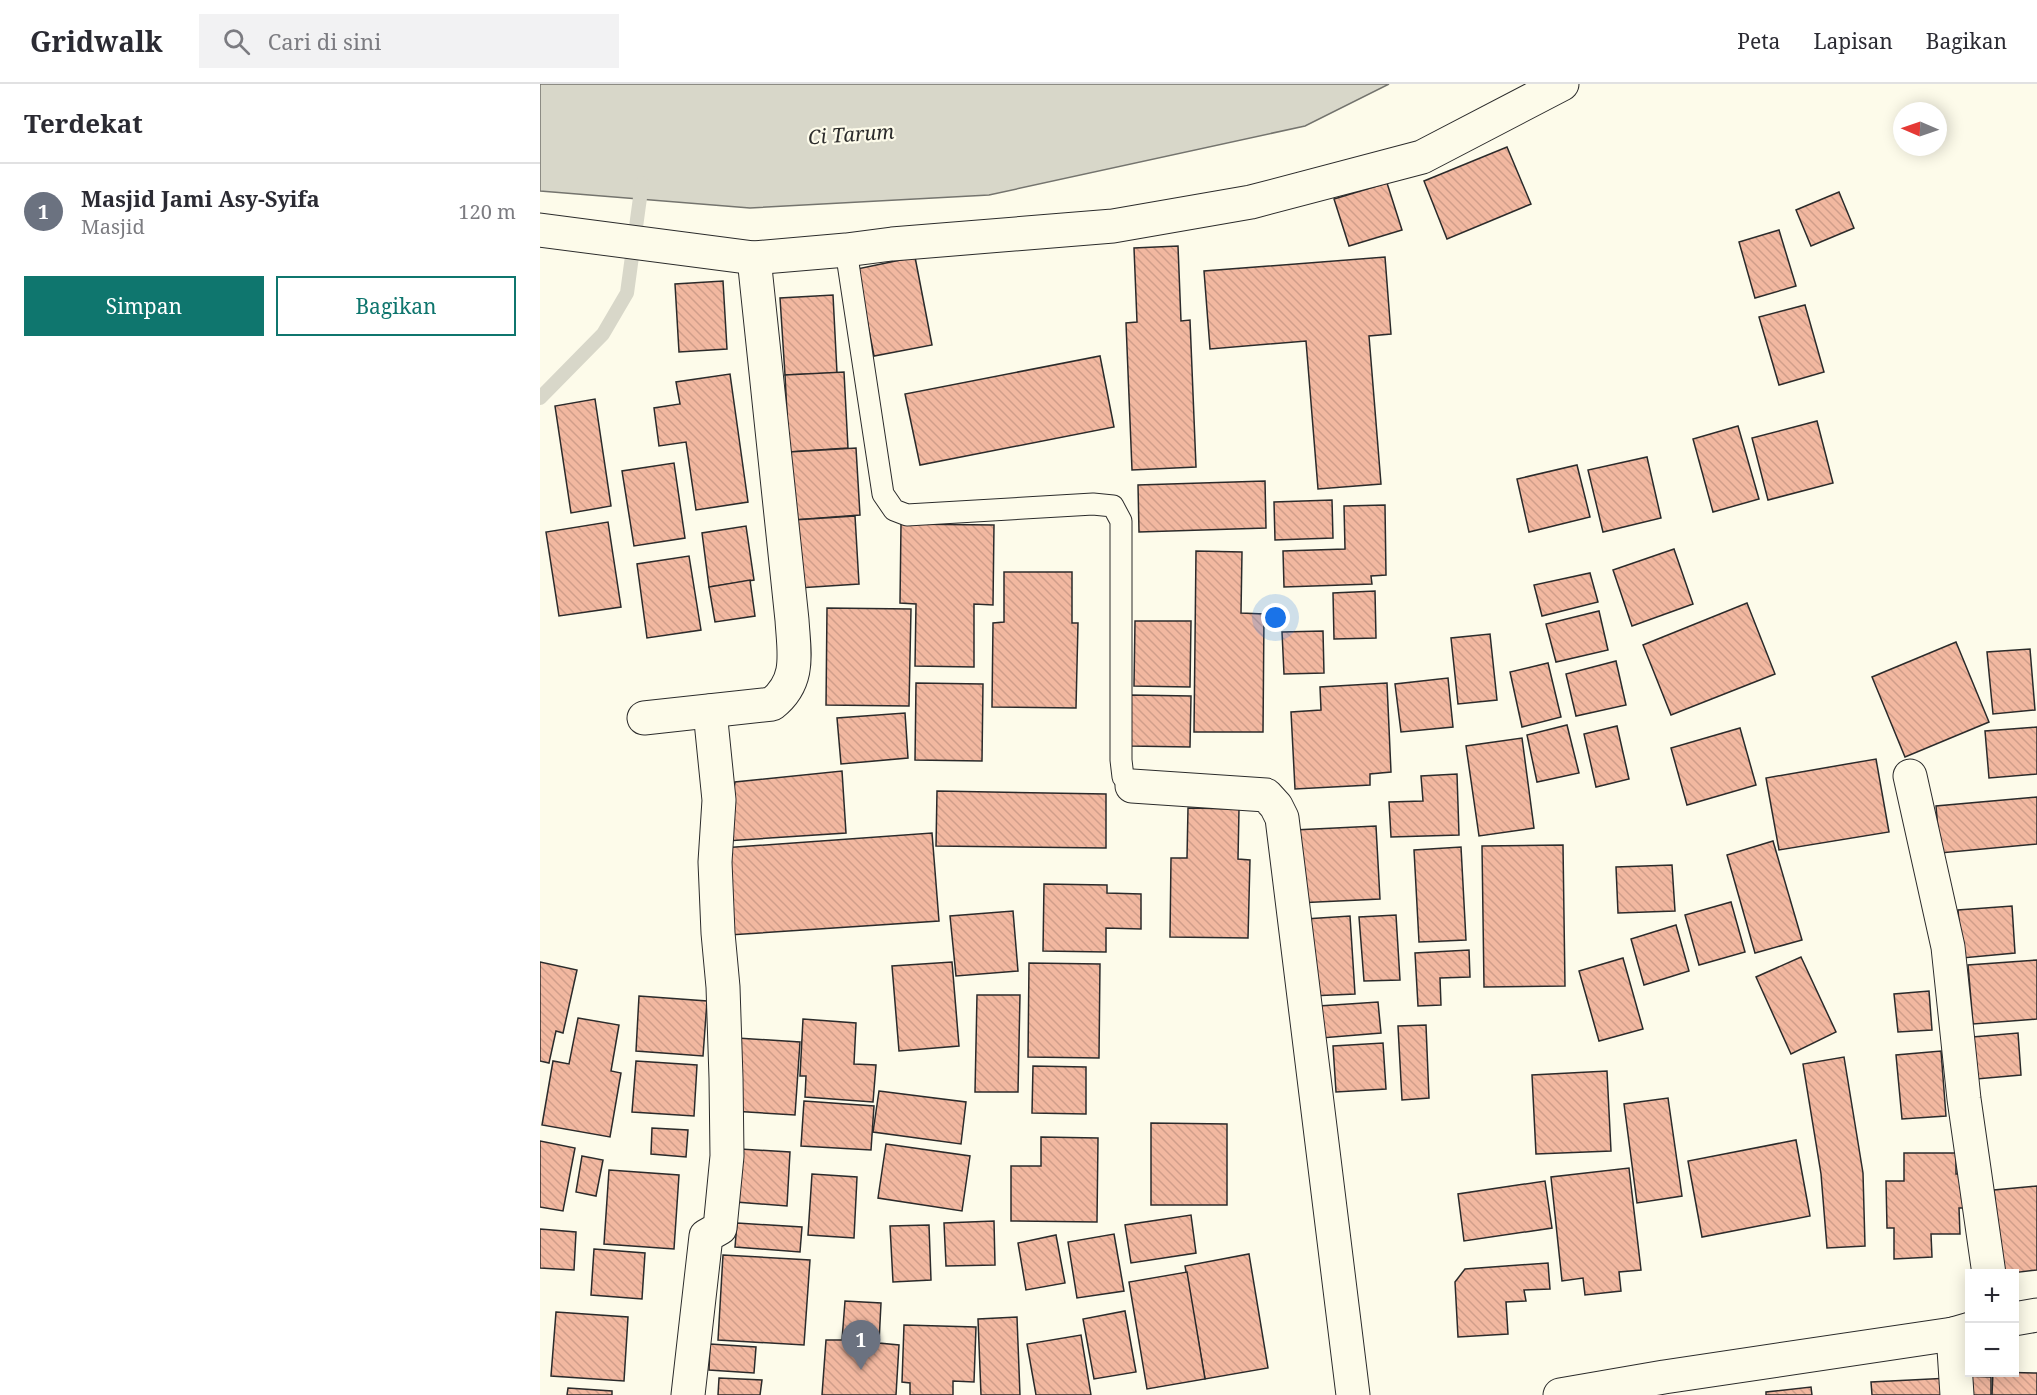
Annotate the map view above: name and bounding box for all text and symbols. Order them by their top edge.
search box [199,14,619,68]
text: Gridwalk [30,22,163,60]
icon: search [220,25,253,58]
text: Cari di sini [268,26,381,56]
text: Peta [1737,27,1780,55]
text: Lapisan [1813,27,1893,55]
text: Bagikan [1926,27,2007,55]
north arrow [1893,102,1947,156]
text: Terdekat [24,105,143,141]
water label: Ci Tarum [807,118,895,150]
text: Masjid Jami Asy-Syifa [81,183,320,213]
text: 1 [38,198,49,225]
text: 120 m [458,198,516,225]
text: Masjid [81,213,145,240]
button: Simpan [24,276,264,336]
button: Bagikan [276,276,516,336]
your location [1261,603,1290,632]
map controls [1965,1269,2019,1377]
button: + [1965,1269,2019,1323]
pin: 1 [842,1320,880,1370]
button: − [1965,1323,2019,1377]

